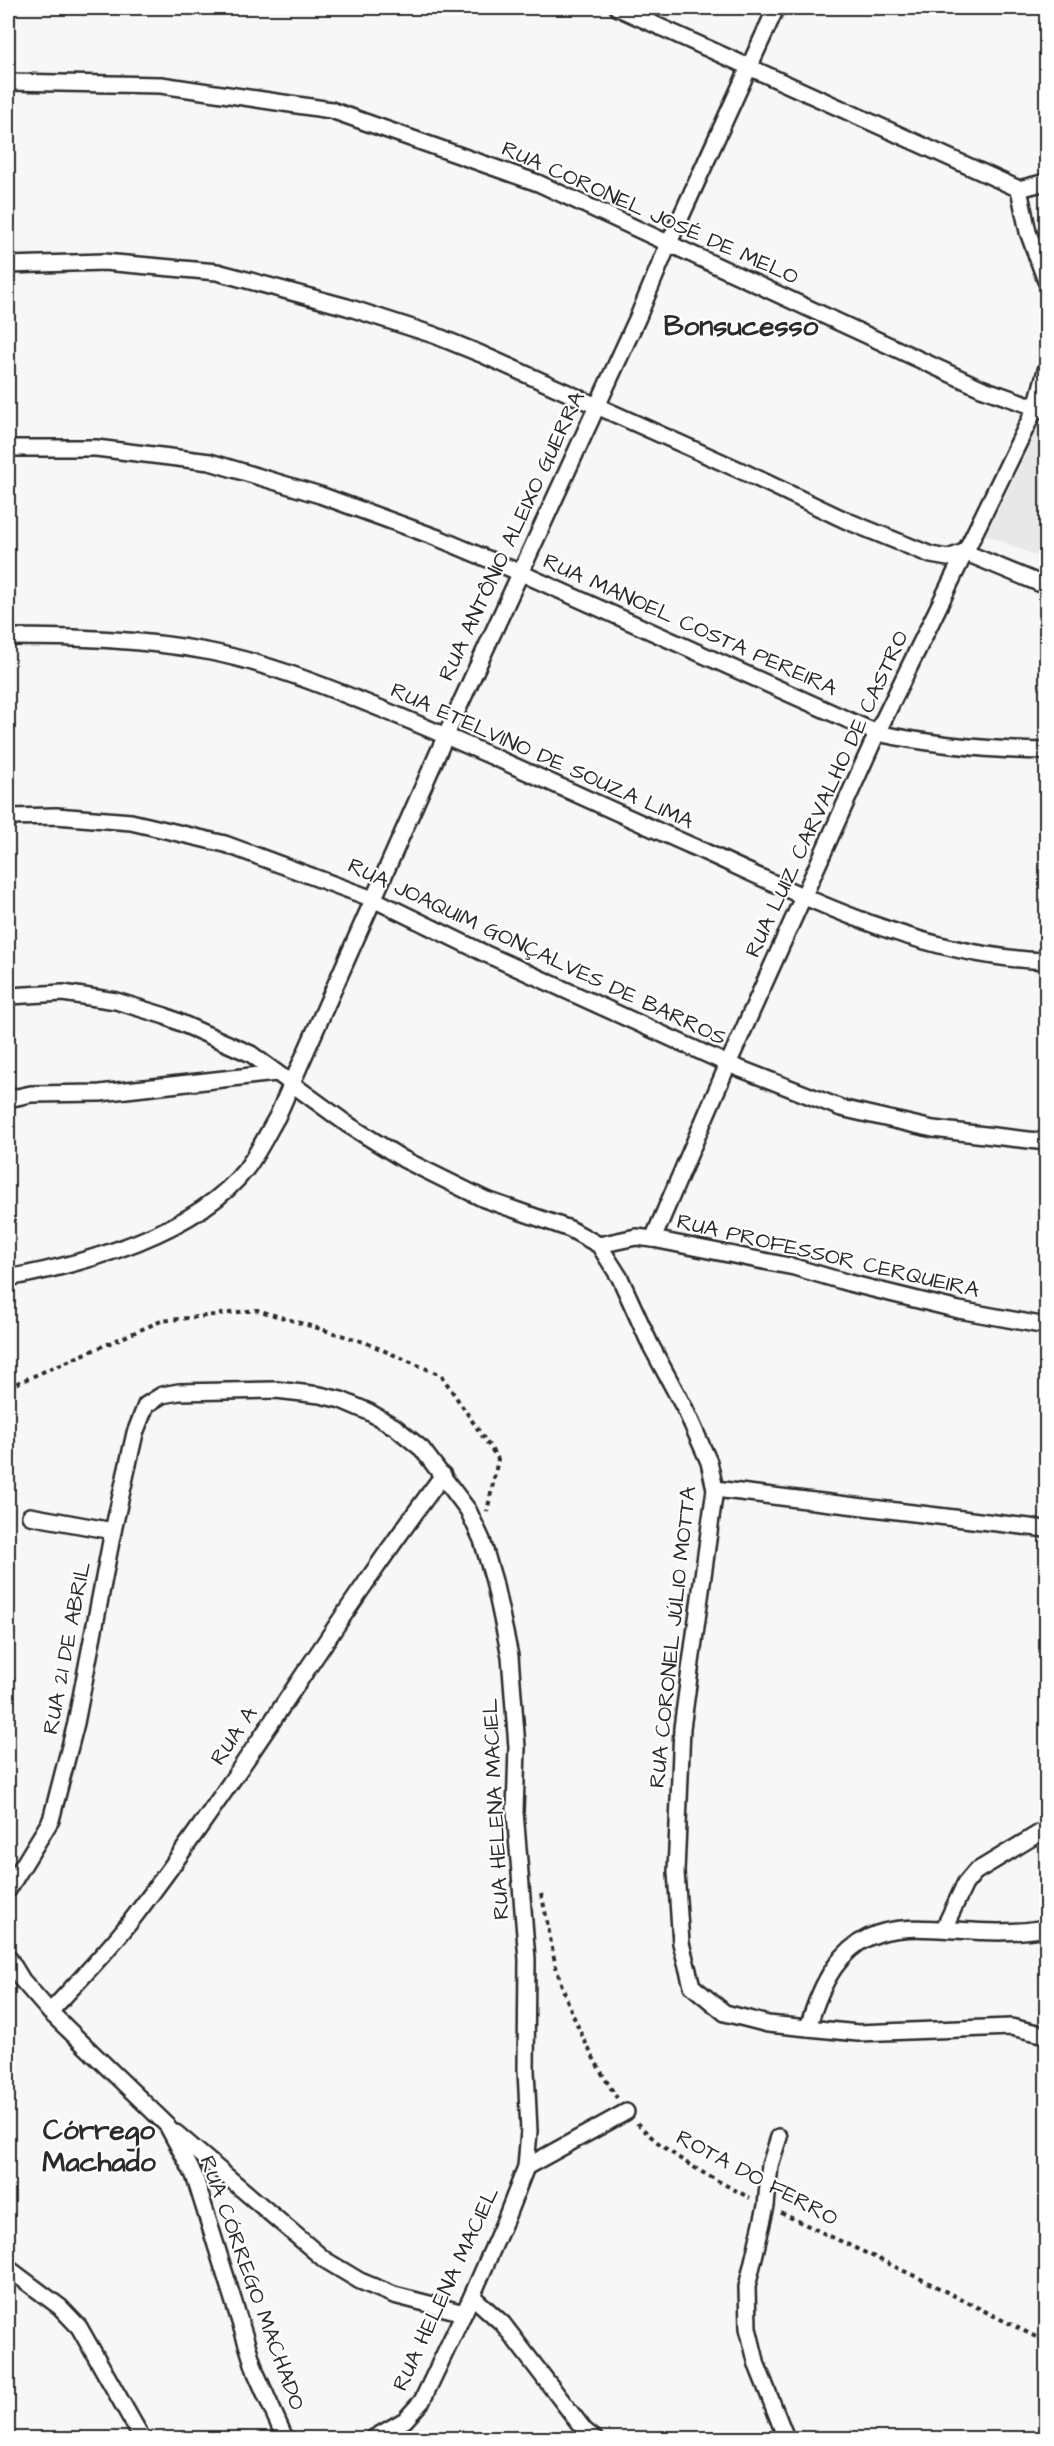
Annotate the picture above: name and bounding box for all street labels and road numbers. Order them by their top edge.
street label: RUA CORONEL JOSÉ DE MELO [497,133,804,293]
street label: RUA ANTÔNIO ALEIXO GUERRA [431,386,593,686]
street label: RUA MANOEL COSTA PEREIRA [538,546,842,704]
street label: RUA LUIZ CARVALHO DE CASTRO [737,625,917,962]
street label: RUA ETELVINO DE SOUZA LIMA [386,675,698,837]
street label: RUA JOAQUIM GONÇALVES DE BARROS [343,850,731,1054]
street label: RUA PROFESSOR CERQUEIRA [674,1206,982,1306]
street label: RUA CORONEL JÚLIO MOTTA [642,1485,704,1789]
street label: RUA 21 DE ABRIL [35,1559,99,1737]
street label: RUA HELENA MACIEL [475,1697,517,1921]
street label: RUA A [203,1700,265,1772]
street label: ROTA DO FERRO [671,2122,844,2234]
street label: RUA CÓRREGO MACHADO [191,2151,313,2415]
street label: RUA HELENA MACIEL [385,2182,507,2396]

